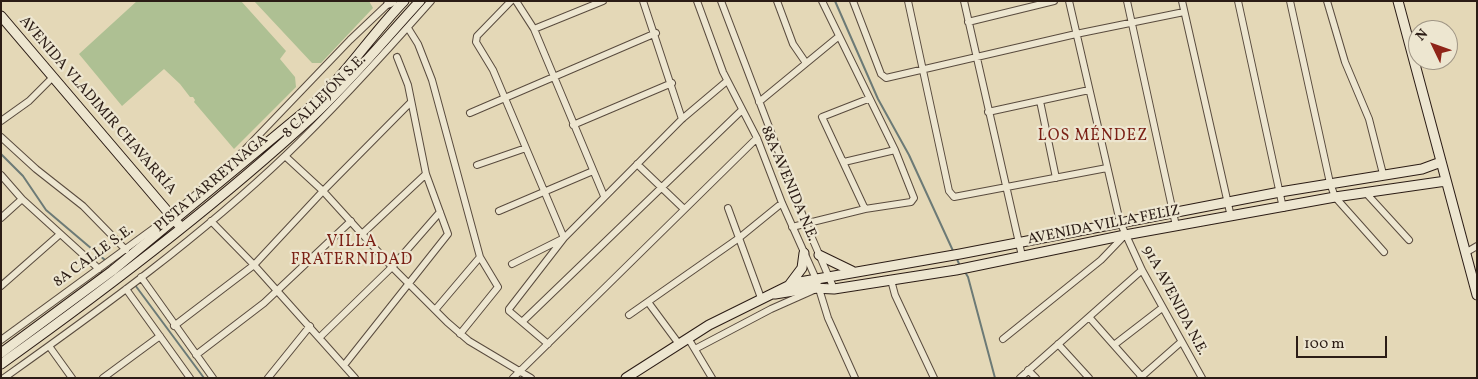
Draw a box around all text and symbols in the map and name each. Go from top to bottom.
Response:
street label: AVENIDA VLADIMIR CHAVARRÍA [14,13,180,199]
north arrow [1408,20,1458,70]
text: N [1412,25,1433,45]
street label: 8 CALLEJÓN S.E. [279,51,371,143]
street label: 88A AVENIDA N.E. [756,124,820,244]
district label: LOS MÉNDEZ [1037,127,1149,147]
street label: PISTA LARREYNAGA [152,131,272,237]
street label: AVENIDA VILLA FELIZ [1026,202,1182,250]
street label: 8A CALLE S.E. [51,222,137,292]
district label: VILLA FRATERNIDAD [289,233,415,271]
street label: 91A AVENIDA N.E. [1138,243,1210,359]
scale bar [1298,326,1389,358]
text: 100 m [1304,334,1344,355]

